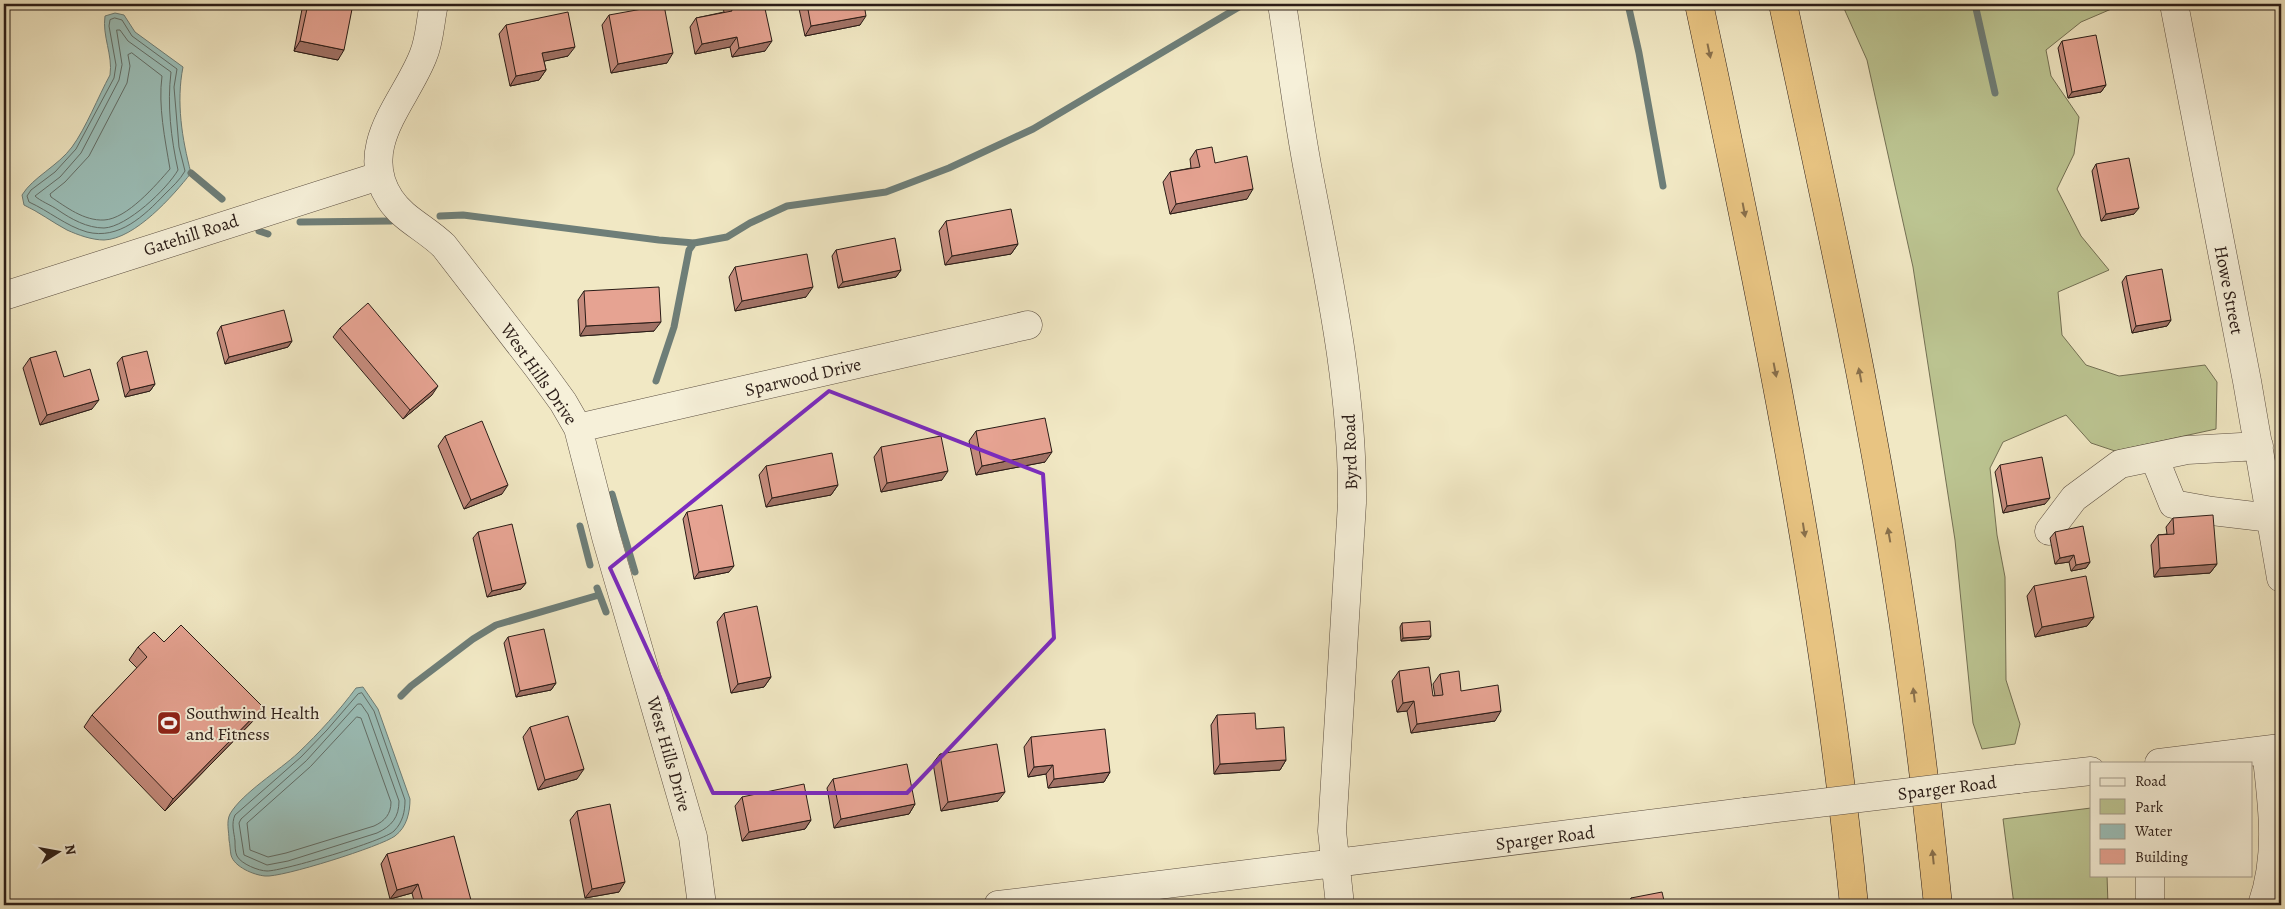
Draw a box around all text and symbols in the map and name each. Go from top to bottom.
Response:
one-way arrow [1706,44,1714,60]
one-way arrow [1740,203,1748,219]
street label: Gatehill Road [140,208,242,262]
street label: Howe Street [2209,243,2249,337]
street label: West Hills Drive [495,318,583,430]
street label: Sparwood Drive [743,352,863,402]
one-way arrow [1771,362,1779,378]
one-way arrow [1856,367,1864,383]
street label: Byrd Road [1337,413,1363,490]
one-way arrow [1800,522,1808,538]
one-way arrow [1885,526,1893,542]
one-way arrow [1910,687,1918,703]
street label: West Hills Drive [641,693,697,814]
place label: Southwind Health and Fitness [186,701,320,746]
sports icon: Southwind Health and Fitness [156,710,182,736]
legend [2090,762,2252,876]
street label: Sparger Road [1896,770,1998,806]
text: Road [2135,771,2167,791]
text: Park [2135,797,2164,817]
street label: Sparger Road [1494,820,1596,856]
text: Water [2134,821,2172,841]
north arrow [32,826,82,876]
text: N [60,843,81,856]
text: Building [2135,847,2188,867]
one-way arrow [1929,848,1937,864]

